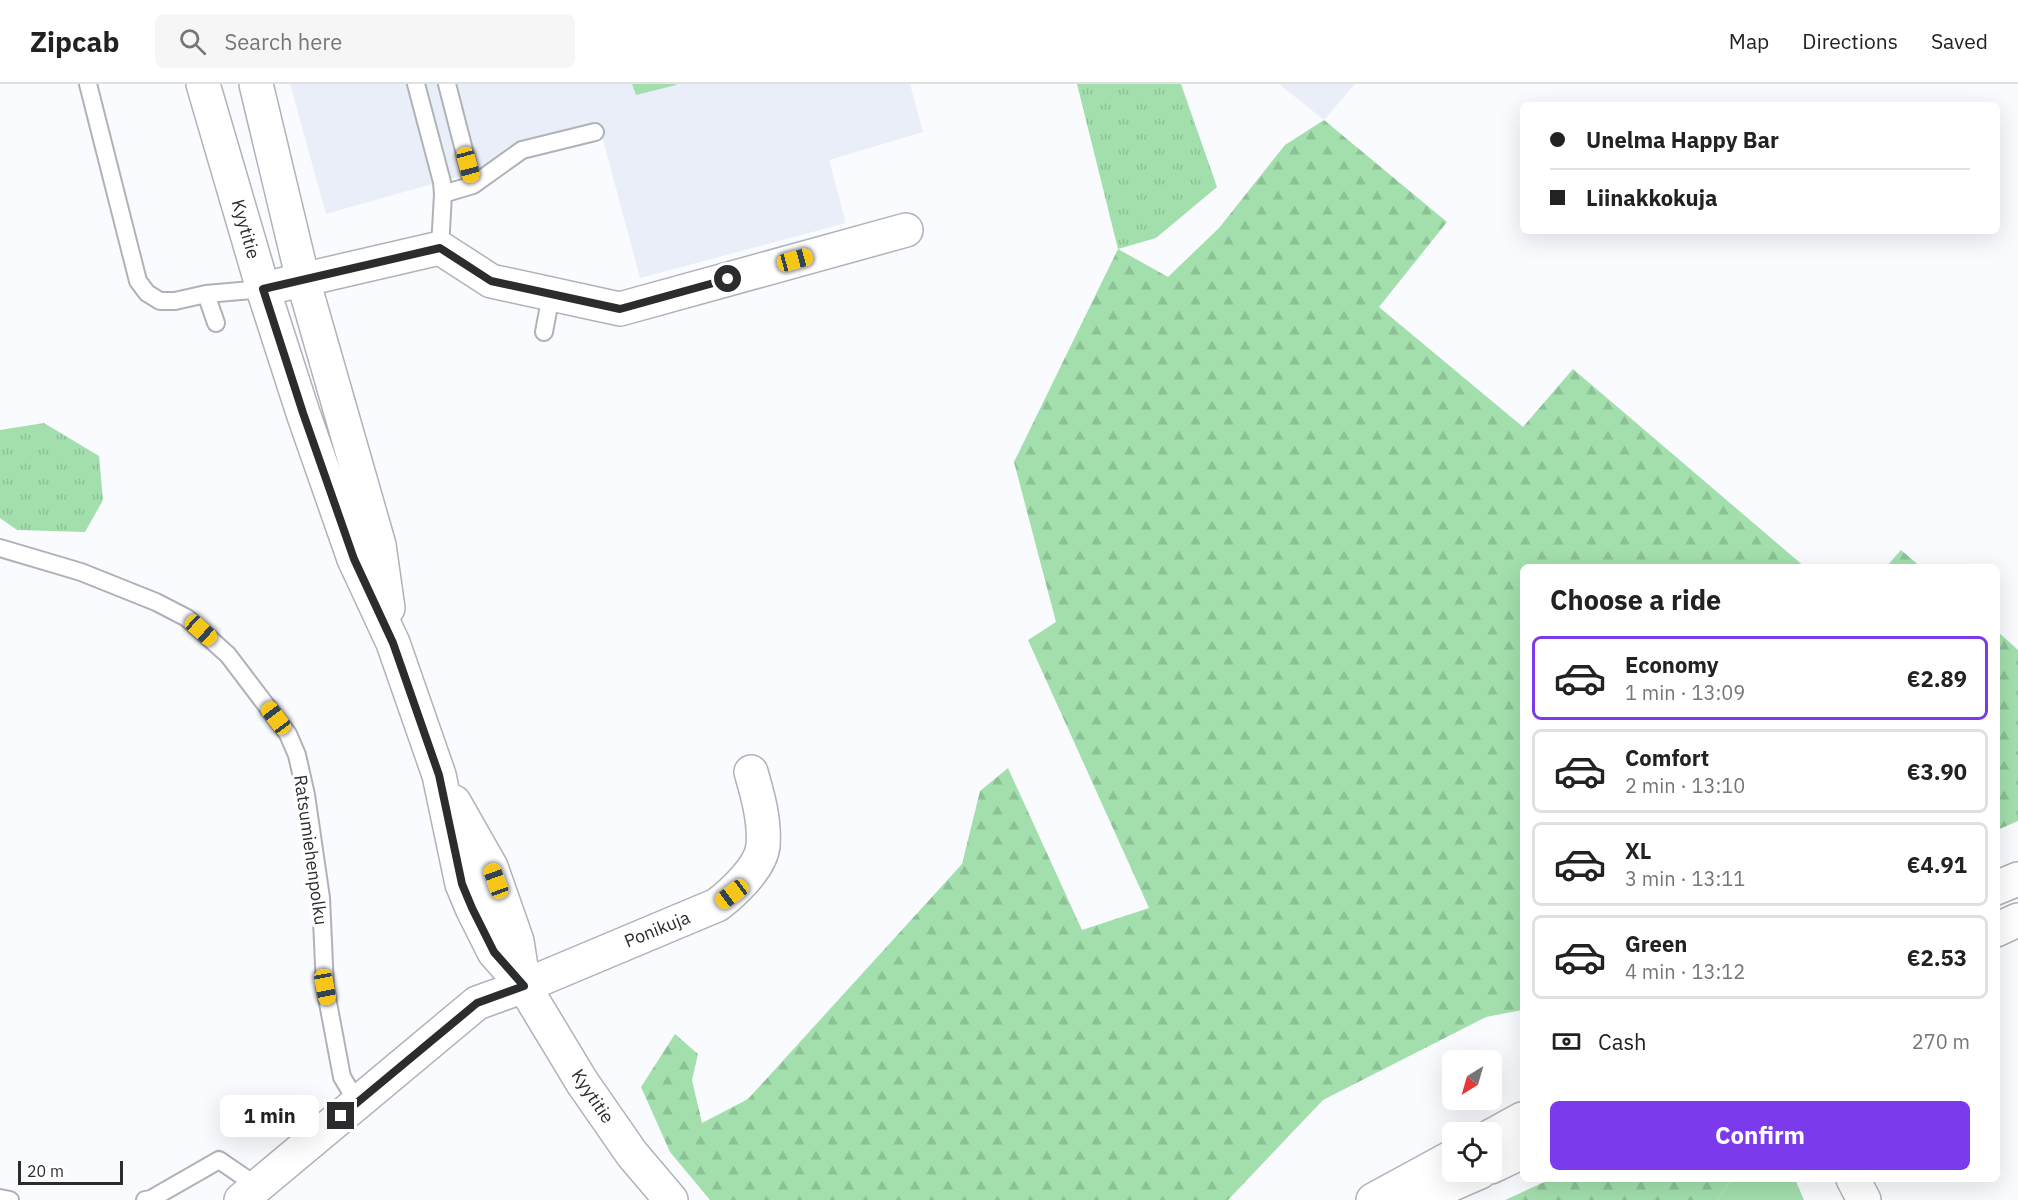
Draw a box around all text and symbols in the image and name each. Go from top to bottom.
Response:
search box [155,14,575,68]
text: Zipcab [30,23,119,60]
icon: search [176,25,209,58]
text: Search here [224,27,342,56]
text: Map [1729,27,1769,55]
text: Directions [1802,27,1898,55]
text: Saved [1931,27,1988,55]
text: Unelma Happy Bar [1586,125,1779,154]
car [455,145,481,185]
text: Liinakkokuja [1586,183,1717,212]
street label: Kyytitie [227,197,265,261]
car [775,247,815,273]
route start [714,265,741,292]
text: Choose a ride [1550,582,1721,617]
car [182,611,220,649]
text: Economy [1625,650,1719,679]
icon: car [1553,651,1607,705]
text: €2.89 [1907,664,1967,693]
text: 1 min · 13:09 [1625,679,1745,706]
car [258,698,294,738]
text: Comfort [1625,743,1709,772]
icon: car [1553,744,1607,798]
text: €3.90 [1907,757,1967,786]
text: 2 min · 13:10 [1625,772,1745,799]
street label: Ratsumiehenpolku [289,773,333,927]
text: XL [1625,836,1651,865]
icon: car [1553,837,1607,891]
text: €4.91 [1907,850,1967,879]
car [481,861,511,901]
text: 3 min · 13:11 [1625,865,1745,892]
car [712,876,752,912]
street label: Ponikuja [621,905,694,953]
text: Green [1625,929,1687,958]
icon: car [1553,930,1607,984]
text: €2.53 [1907,943,1967,972]
text: 4 min · 13:12 [1625,958,1745,985]
car [313,968,337,1006]
icon: cash [1550,1025,1583,1058]
text: Cash [1598,1027,1647,1056]
text: 270 m [1912,1028,1970,1055]
north arrow [1442,1050,1502,1110]
map controls [1442,1050,1502,1182]
street label: Kyytitie [566,1064,620,1128]
callout: 1 min [221,1095,320,1137]
button: Confirm [1550,1101,1970,1170]
text: 1 min [243,1102,296,1129]
route end [327,1102,354,1129]
button: locate [1442,1122,1502,1182]
scale bar [18,1158,123,1186]
text: 20 m [27,1161,64,1181]

